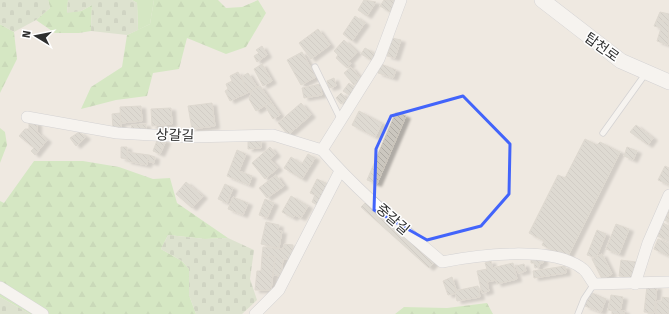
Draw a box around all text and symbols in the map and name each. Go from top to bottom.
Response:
north arrow [16,16,56,56]
street label: 탑천로 [581,29,622,66]
text: N [20,30,34,39]
street label: 상갈길 [155,126,195,145]
street label: 중갈길 [373,200,413,238]

